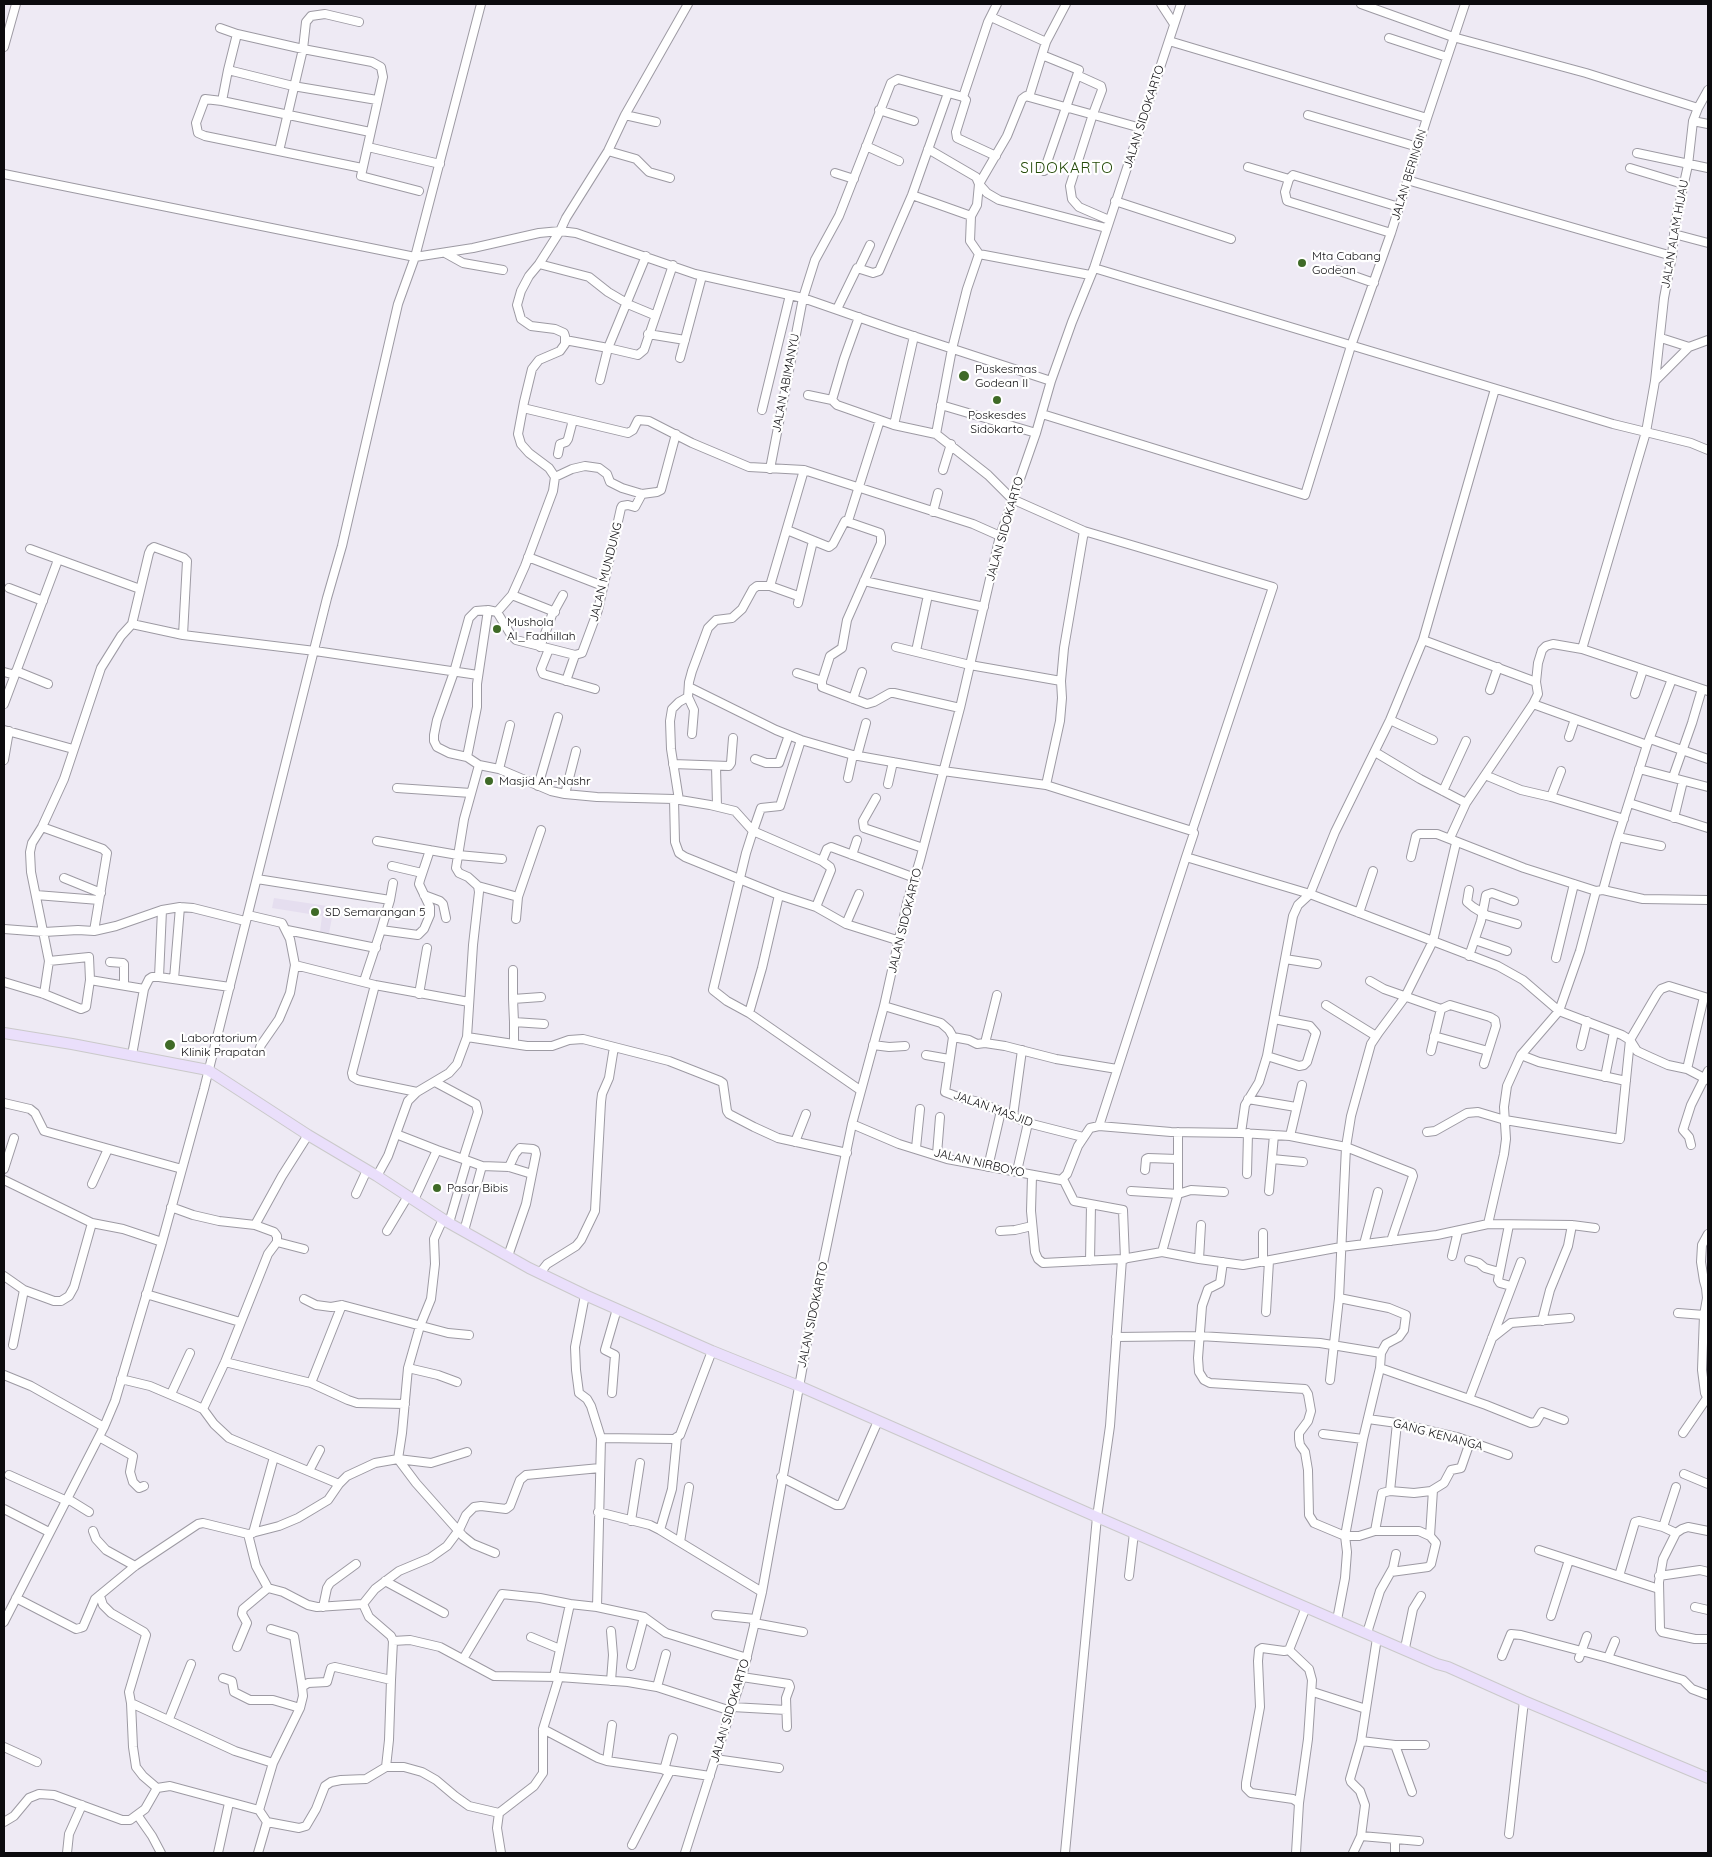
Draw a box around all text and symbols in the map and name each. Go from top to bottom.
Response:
street label: JALAN SIDOKARTO [1120,63,1168,171]
street label: JALAN BERINGIN [1388,127,1430,223]
district label: SIDOKARTO [1019,159,1115,177]
street label: JALAN ALAM HIJAU [1658,178,1692,290]
place label: Mta Cabang Godean [1312,249,1381,277]
marker: Mta Cabang Godean [1296,257,1308,269]
street label: JALAN ABIMANYU [769,332,803,434]
place label: Puskesmas Godean II [975,362,1037,390]
marker: Puskesmas Godean II [957,369,971,383]
marker: Poskesdes Sidokarto [991,394,1003,406]
place label: Poskesdes Sidokarto [968,408,1026,436]
street label: JALAN SIDOKARTO [983,475,1027,583]
street label: JALAN MUNDUNG [587,521,625,623]
place label: Mushola Al_Fadhillah [507,615,576,643]
marker: Mushola Al_Fadhillah [491,623,503,635]
place label: Masjid An-Nashr [499,774,591,788]
marker: Masjid An-Nashr [483,775,495,787]
street label: JALAN SIDOKARTO [885,867,925,975]
place label: SD Semarangan 5 [325,905,426,919]
marker: SD Semarangan 5 [309,906,321,918]
place label: Laboratorium Klinik Prapatan [181,1031,265,1059]
marker: Laboratorium Klinik Prapatan [163,1038,177,1052]
street label: JALAN MASJID [951,1088,1035,1130]
street label: JALAN NIRBOYO [932,1146,1026,1180]
place label: Pasar Bibis [447,1181,508,1195]
marker: Pasar Bibis [431,1182,443,1194]
street label: JALAN SIDOKARTO [795,1261,831,1369]
street label: GANG KENANGA [1391,1416,1485,1454]
street label: JALAN SIDOKARTO [707,1657,753,1765]

